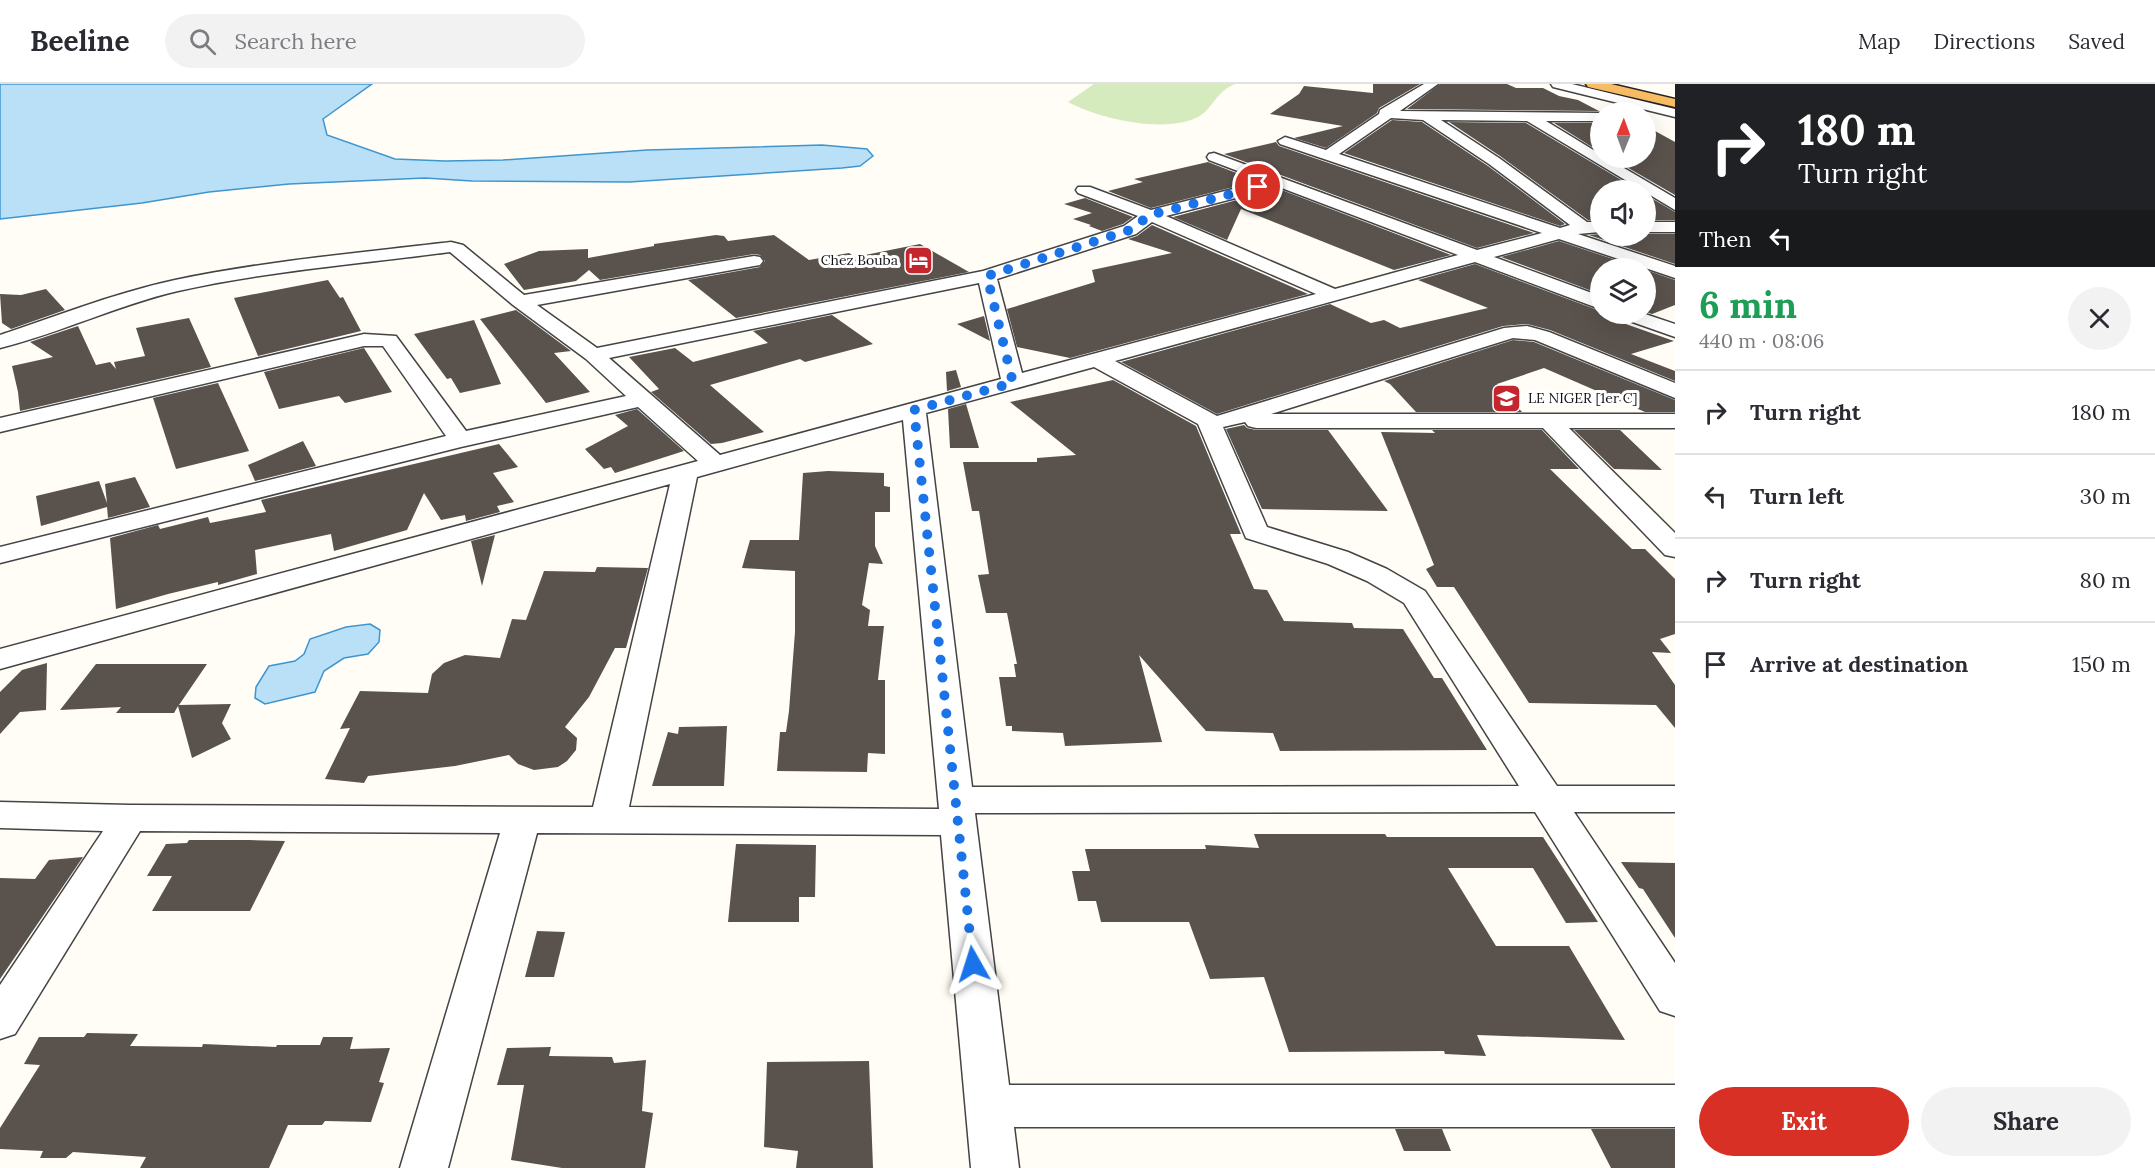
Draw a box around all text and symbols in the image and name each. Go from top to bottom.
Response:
search box [165,14,585,68]
text: Beeline [30,23,129,59]
icon: search [186,25,219,58]
text: Search here [234,27,357,55]
text: Map [1858,28,1901,55]
text: Directions [1934,28,2035,55]
text: Saved [2068,28,2125,55]
north arrow [1590,102,1656,168]
map controls [1590,102,1656,324]
text: 180 m [1798,103,1915,157]
icon: right [1699,108,1777,186]
text: Turn right [1798,156,1927,190]
pin [1232,161,1283,212]
icon: arrive [1241,170,1274,203]
button: sound [1590,180,1656,246]
icon: left [1764,222,1797,255]
text: Then [1699,225,1752,253]
hotel icon: Chez Bouba [903,244,935,276]
place label: Chez Bouba [821,251,898,269]
button: layers [1590,258,1656,324]
text: 6 min [1699,282,1797,328]
button: close [2068,287,2131,350]
text: 440 m · 08:06 [1699,328,1824,353]
school or university icon: LE NIGER [1er C] [1491,382,1523,414]
place label: LE NIGER [1er C] [1528,389,1638,407]
icon: right [1699,396,1732,429]
text: Turn right [1750,398,1861,426]
text: 180 m [2072,398,2131,426]
icon: left [1699,480,1732,513]
text: Turn left [1750,482,1844,510]
text: 30 m [2080,482,2131,510]
icon: right [1699,564,1732,597]
text: Turn right [1750,566,1861,594]
text: 80 m [2080,566,2131,594]
icon: arrive [1699,648,1732,681]
text: Arrive at destination [1750,650,1968,678]
text: 150 m [2072,650,2131,678]
position arrow [941,932,1005,996]
button: Exit [1699,1087,1909,1156]
button: Share [1921,1087,2131,1156]

